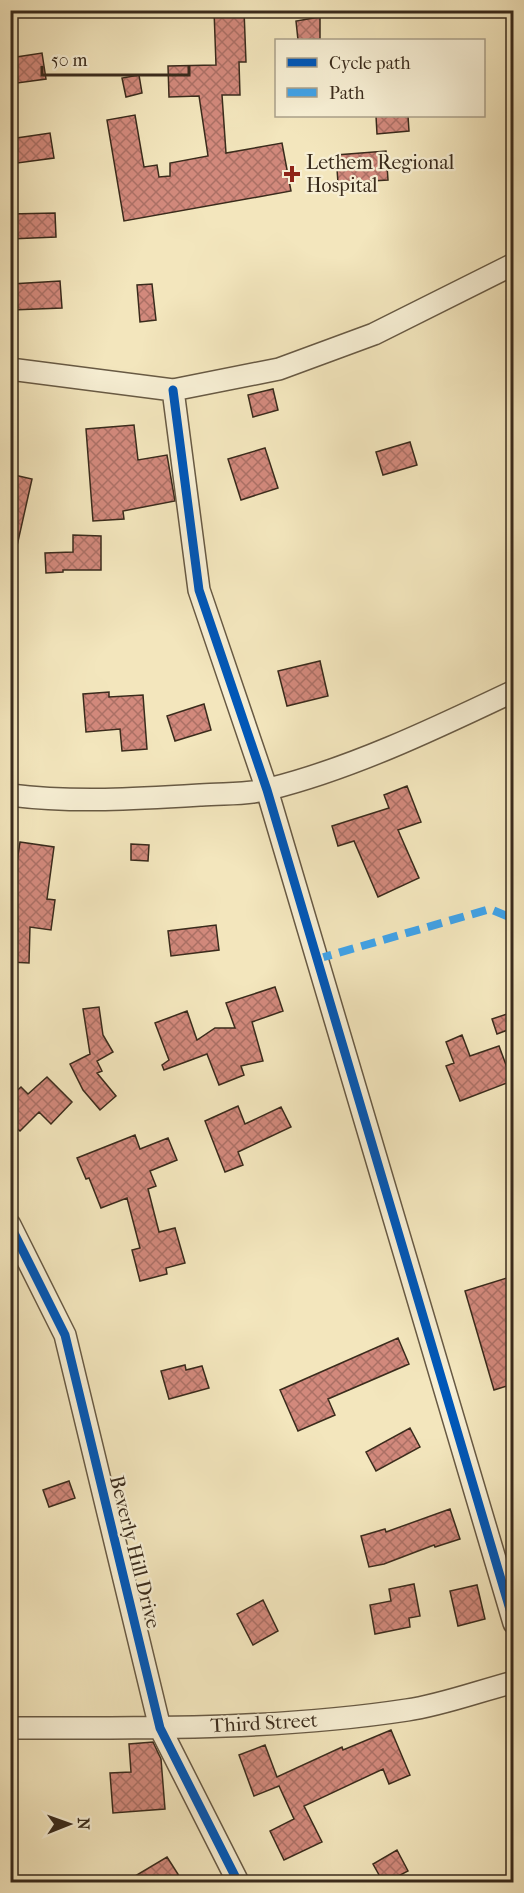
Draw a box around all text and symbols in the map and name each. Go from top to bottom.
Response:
scale bar [42,39,189,77]
legend [275,39,485,117]
text: 50 m [51,50,88,71]
text: Cycle path [329,53,410,74]
text: Path [329,83,365,104]
place label: Lethem Regional Hospital [306,151,455,197]
marker: Lethem Regional Hospital [283,165,301,183]
street label: Beverly Hill Drive [105,1473,165,1631]
street label: Third Street [210,1709,318,1737]
north arrow [39,1794,99,1854]
text: N [74,1818,93,1831]

